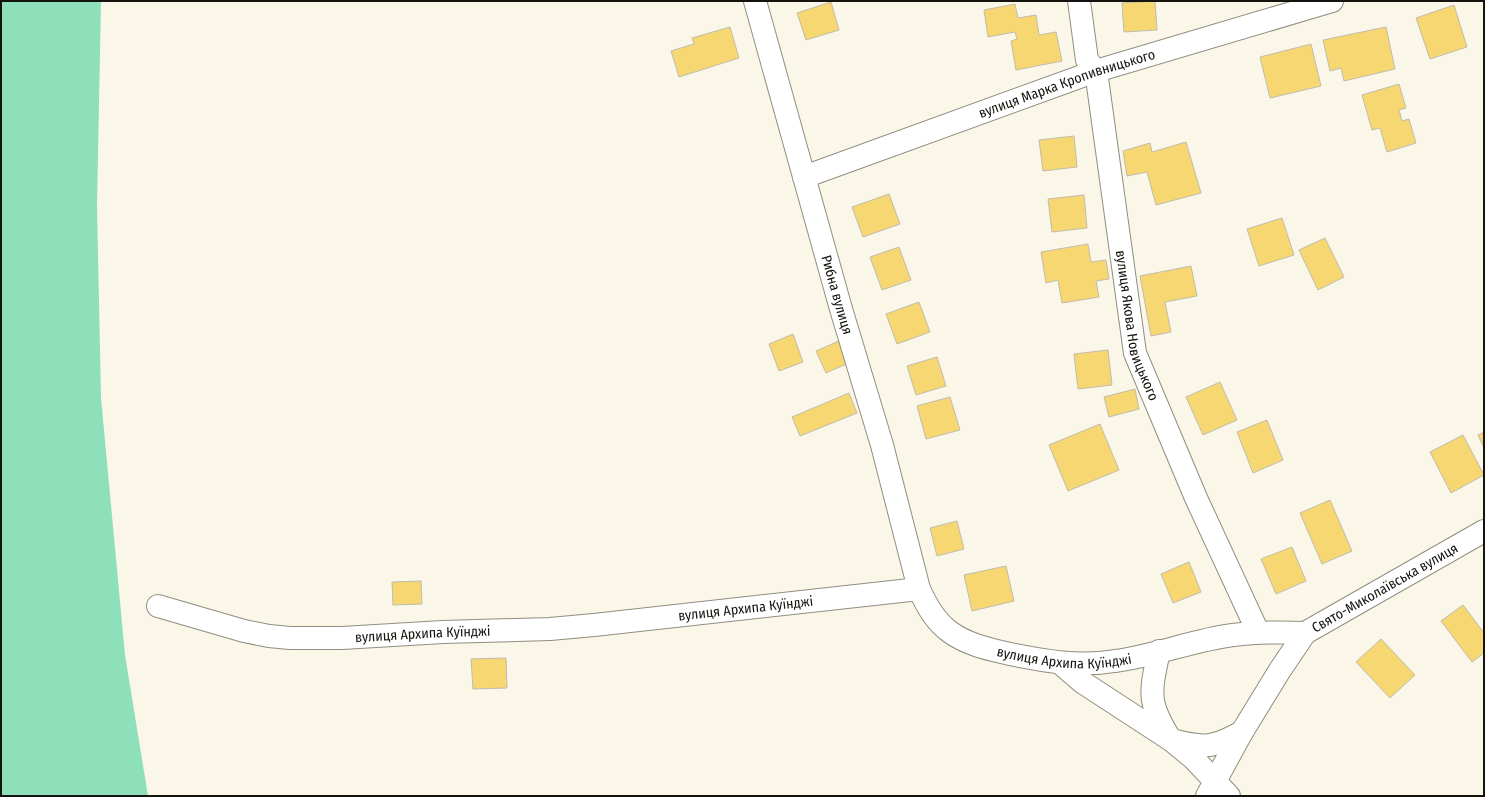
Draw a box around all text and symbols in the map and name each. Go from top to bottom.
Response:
street label: вулиця Марка Кропивницького [976,45,1157,121]
street label: вулиця Якова Новицького [1112,249,1163,403]
street label: Рибна вулиця [818,253,857,336]
street label: Свято-Миколаївська вулиця [1308,539,1461,636]
street label: вулиця Архипа Куїнджі [677,592,814,624]
street label: вулиця Архипа Куїнджі [355,622,491,646]
street label: вулиця Архипа Куїнджі [995,643,1133,672]

